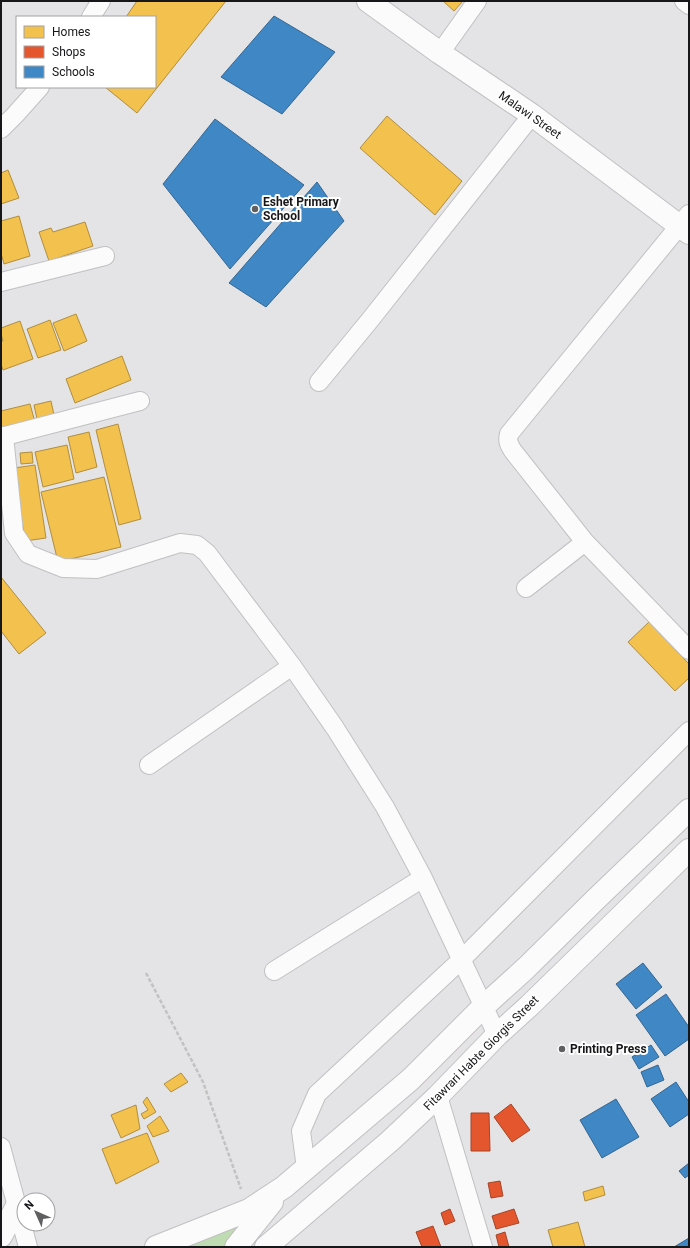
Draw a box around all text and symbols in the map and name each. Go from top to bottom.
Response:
legend [16,16,156,88]
text: Homes [52,25,90,39]
text: Shops [52,45,86,59]
text: Schools [52,65,95,79]
street label: Malawi Street [496,88,564,142]
place label: Eshet Primary School [263,195,340,223]
marker: Eshet Primary School [250,204,260,214]
street label: Fitawrari Habte Giorgis Street [421,993,541,1113]
place label: Printing Press [570,1042,647,1056]
marker: Printing Press [557,1044,567,1054]
north arrow [16,1192,56,1232]
text: N [22,1198,37,1213]

